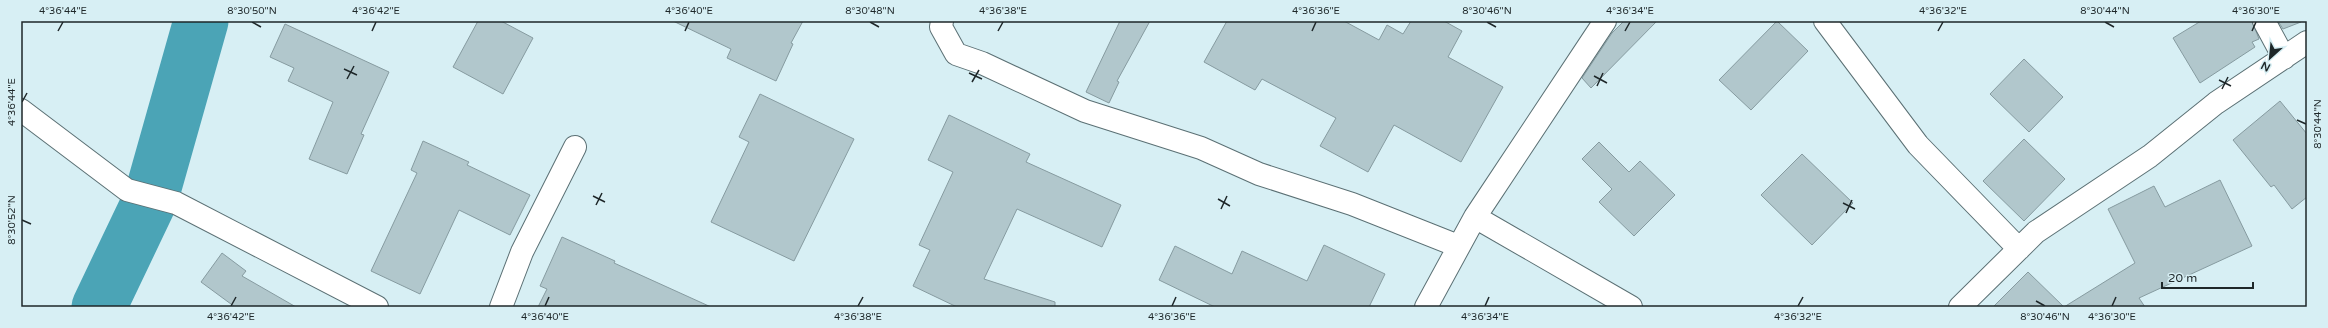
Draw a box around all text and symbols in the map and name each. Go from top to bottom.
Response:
text: 4°36'44"E [39,5,87,17]
text: 8°30'50"N [227,5,277,17]
text: 4°36'42"E [352,5,400,17]
text: 4°36'40"E [665,5,713,17]
text: 8°30'48"N [845,5,895,17]
text: 4°36'38"E [979,5,1027,17]
text: 4°36'36"E [1292,5,1340,17]
text: 8°30'46"N [1462,5,1512,17]
text: 4°36'34"E [1606,5,1654,17]
text: 4°36'32"E [1919,5,1967,17]
text: 8°30'44"N [2080,5,2130,17]
text: 4°36'30"E [2232,5,2280,17]
north arrow [2250,38,2290,78]
text: N [2259,59,2273,74]
text: 4°36'44"E [6,78,18,126]
text: 8°30'44"N [2312,99,2324,149]
text: 8°30'52"N [6,195,18,245]
scale bar [2162,264,2253,290]
text: 20 m [2168,271,2197,285]
text: 4°36'42"E [207,311,255,323]
text: 4°36'40"E [521,311,569,323]
text: 4°36'38"E [834,311,882,323]
text: 4°36'36"E [1148,311,1196,323]
text: 4°36'34"E [1461,311,1509,323]
text: 4°36'32"E [1774,311,1822,323]
text: 8°30'46"N [2020,311,2070,323]
text: 4°36'30"E [2088,311,2136,323]

